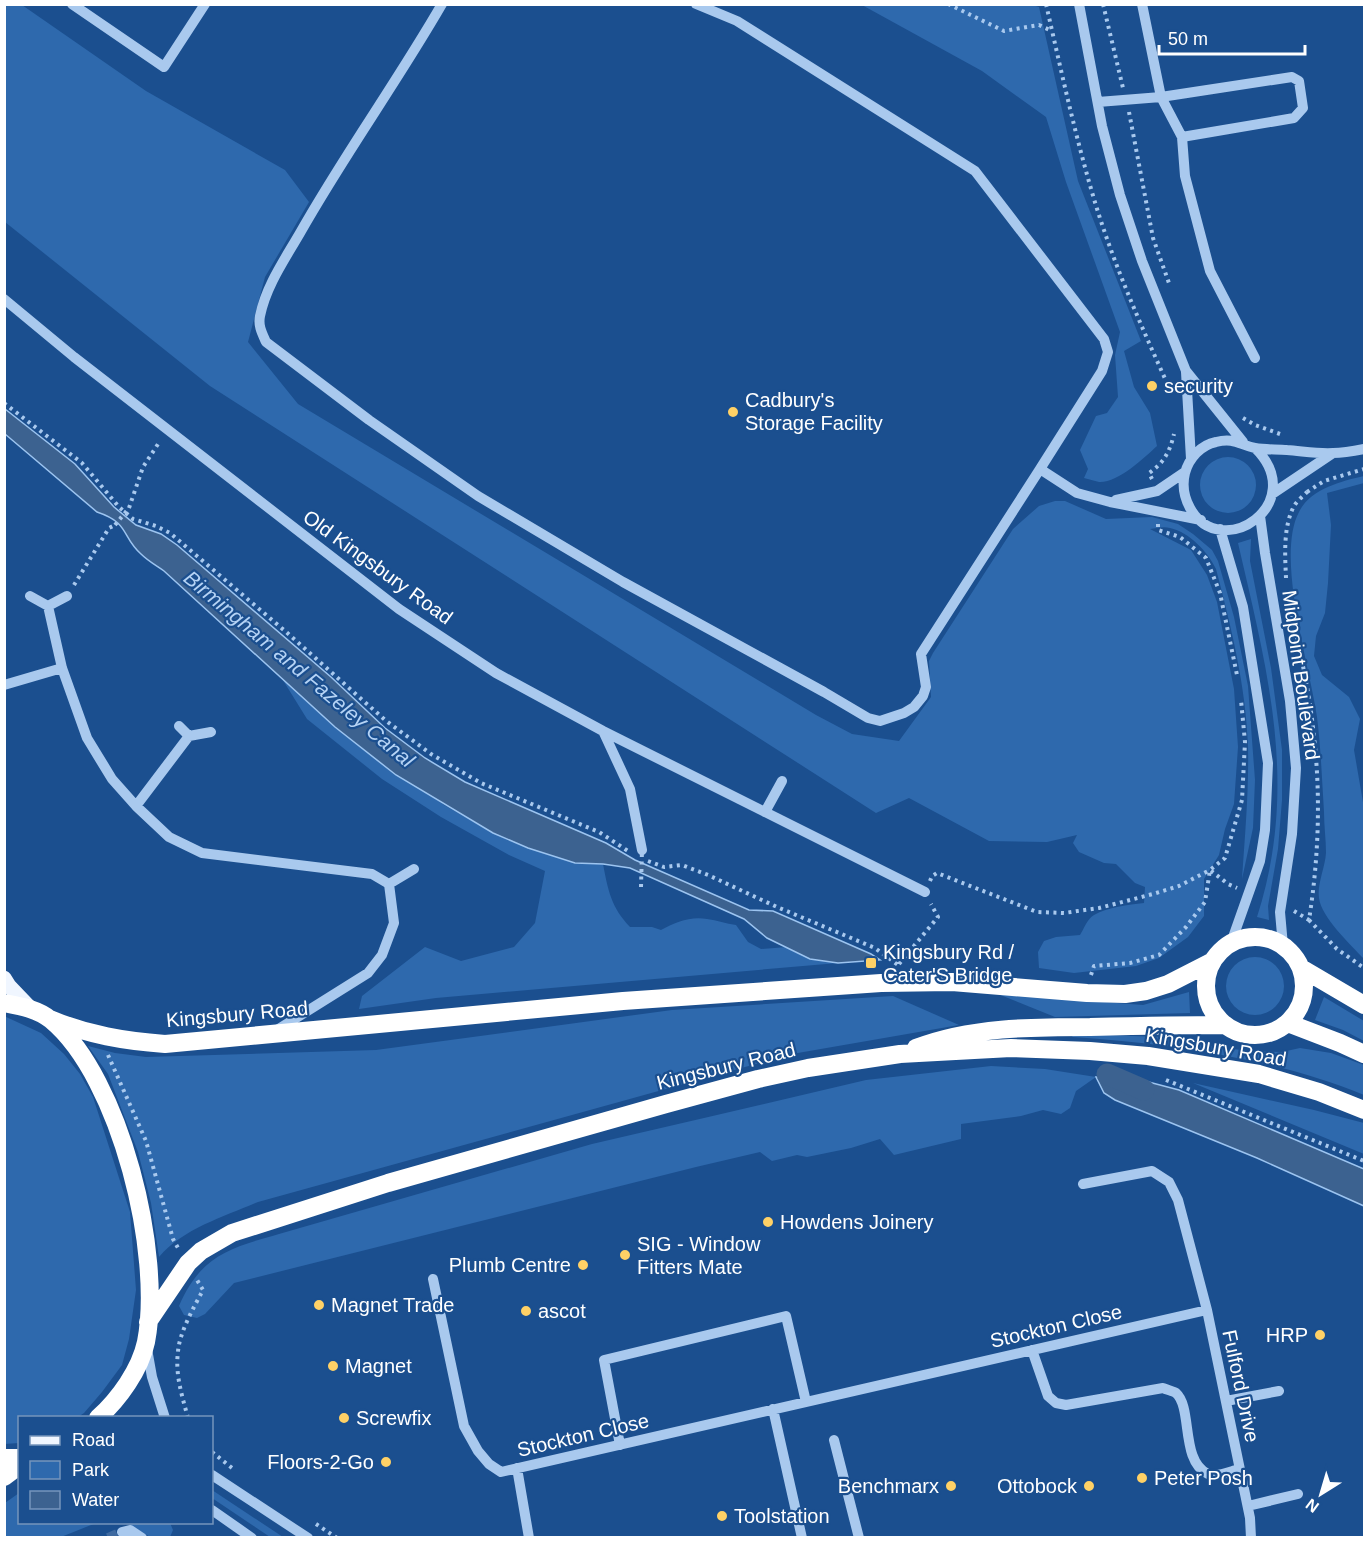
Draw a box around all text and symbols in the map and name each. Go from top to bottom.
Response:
scale bar [1159,18,1304,56]
text: 50 m [1168,29,1208,49]
place label: security [1164,375,1233,397]
marker: security [1145,379,1159,393]
place label: Cadbury's Storage Facility [745,389,883,434]
marker: Cadbury's Storage Facility [726,405,740,419]
street label: Old Kingsbury Road [299,505,457,629]
water label: Birmingham and Fazeley Canal [180,566,420,772]
street label: Midpoint Boulevard [1278,589,1324,761]
place label: Kingsbury Rd / Cater'S Bridge [883,941,1015,986]
marker: Kingsbury Rd / Cater'S Bridge [864,956,878,970]
street label: Kingsbury Road [165,997,309,1031]
street label: Kingsbury Road [1144,1024,1288,1070]
street label: Kingsbury Road [654,1038,798,1094]
place label: Howdens Joinery [780,1211,933,1233]
marker: Howdens Joinery [761,1215,775,1229]
place label: SIG - Window Fitters Mate [637,1233,761,1278]
marker: SIG - Window Fitters Mate [618,1248,632,1262]
place label: Plumb Centre [449,1254,571,1276]
marker: Plumb Centre [576,1258,590,1272]
place label: Magnet Trade [331,1294,454,1316]
marker: Magnet Trade [312,1298,326,1312]
place label: ascot [538,1300,586,1322]
street label: Stockton Close [988,1300,1124,1352]
marker: ascot [519,1304,533,1318]
place label: HRP [1266,1324,1308,1346]
street label: Fulford Drive [1218,1328,1264,1444]
marker: HRP [1313,1328,1327,1342]
place label: Magnet [345,1355,412,1377]
marker: Magnet [326,1359,340,1373]
place label: Screwfix [356,1407,432,1429]
street label: Stockton Close [515,1409,651,1461]
marker: Screwfix [337,1411,351,1425]
legend [18,1416,213,1524]
text: Road [72,1430,115,1450]
place label: Floors-2-Go [267,1451,374,1473]
marker: Floors-2-Go [379,1455,393,1469]
text: Park [72,1460,110,1480]
north arrow [1291,1464,1351,1524]
place label: Peter Posh [1154,1467,1253,1489]
marker: Peter Posh [1135,1471,1149,1485]
place label: Benchmarx [838,1475,939,1497]
place label: Ottobock [997,1475,1078,1497]
marker: Benchmarx [944,1479,958,1493]
marker: Ottobock [1082,1479,1096,1493]
text: Water [72,1490,119,1510]
text: N [1303,1495,1322,1516]
place label: Toolstation [734,1505,830,1527]
marker: Toolstation [715,1509,729,1523]

